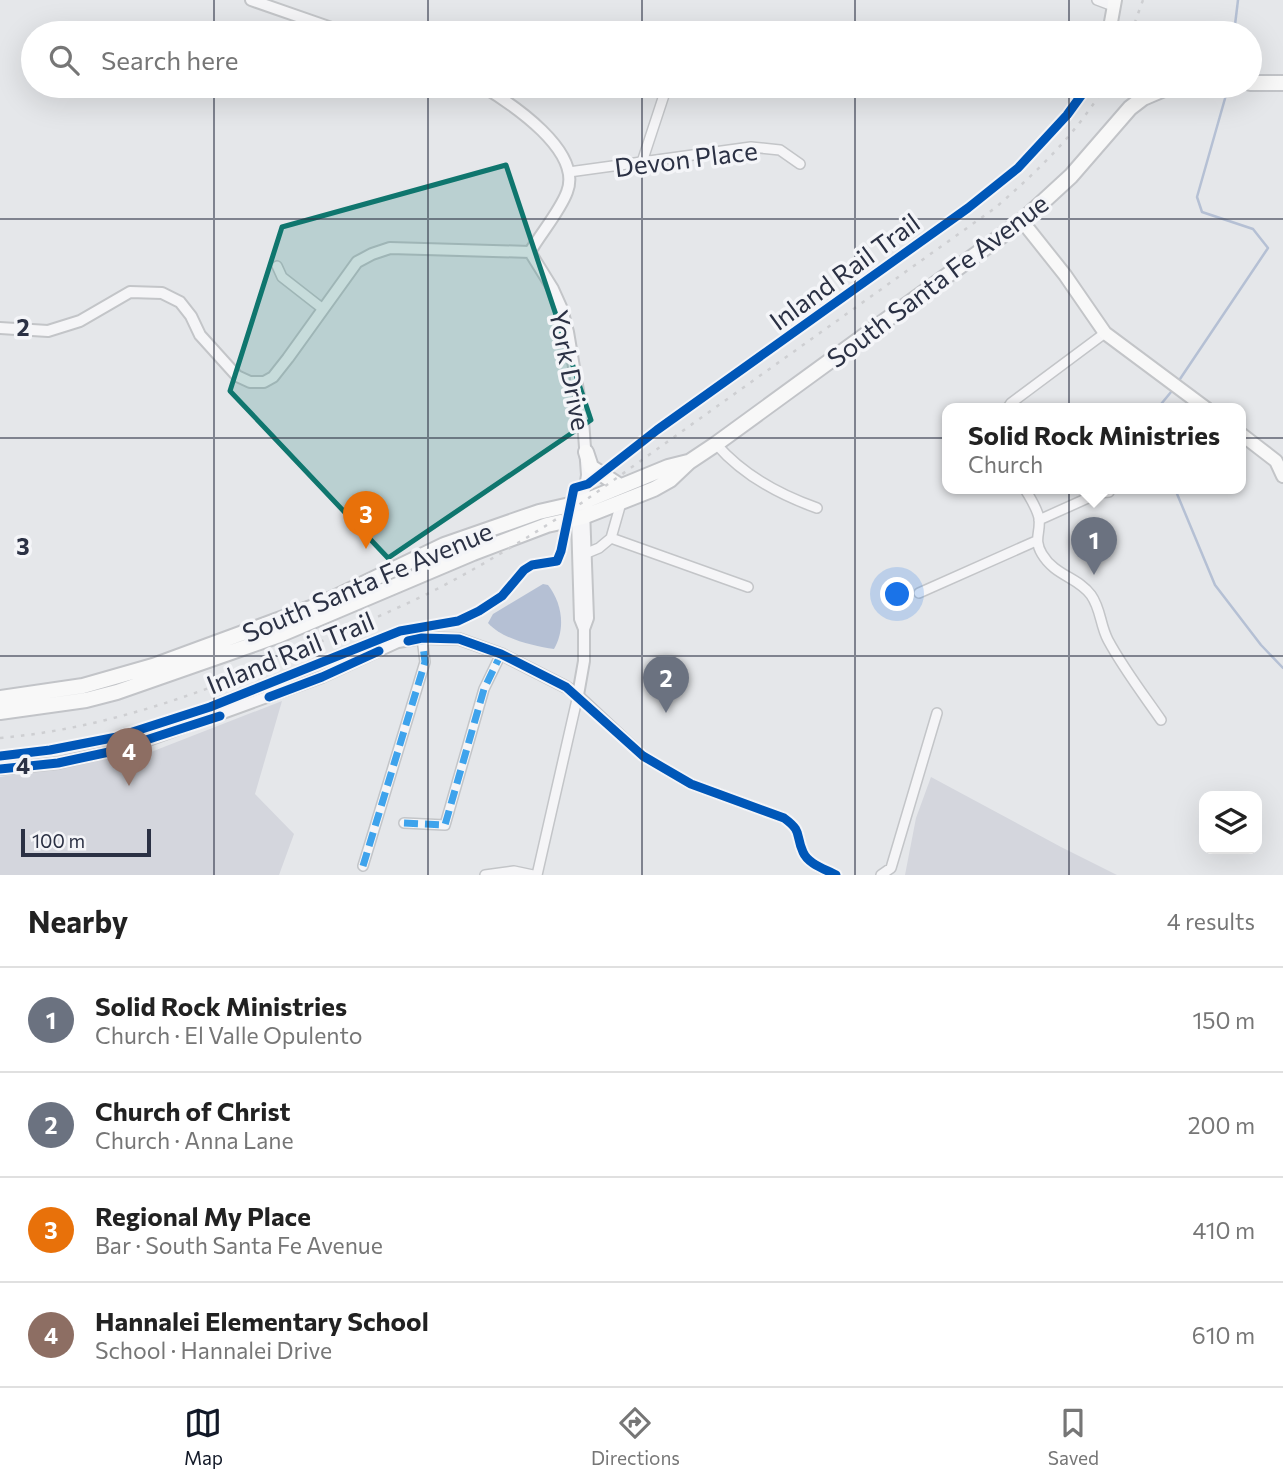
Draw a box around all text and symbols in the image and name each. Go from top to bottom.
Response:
search box [21,21,1262,98]
icon: search [45,41,83,79]
text: Search here [101,44,239,75]
street label: Devon Place [613,134,759,182]
street label: South Santa Fe Avenue [820,187,1054,373]
street label: Inland Rail Trail [763,206,925,336]
street label: York Drive [544,307,598,433]
text: 2 [16,313,30,341]
popup [942,403,1246,494]
text: Solid Rock Ministries [968,419,1220,450]
text: Church [968,450,1043,478]
pin: 3 [343,491,389,549]
street label: South Santa Fe Avenue [237,514,497,648]
pin: 1 [1071,517,1117,575]
text: 3 [16,532,30,560]
your location [880,577,914,611]
street label: Inland Rail Trail [202,604,378,700]
pin: 2 [643,655,689,713]
pin: 4 [106,728,152,786]
text: 4 [16,751,30,779]
map controls [1199,791,1262,854]
button: layers [1199,791,1262,854]
scale bar [21,826,150,858]
text: 100 m [32,829,85,852]
text: Nearby [28,902,128,939]
text: 4 results [1167,907,1255,935]
text: Solid Rock Ministries [95,990,347,1021]
text: 1 [46,1006,56,1034]
text: 150 m [1192,1006,1255,1034]
text: Church · El Valle Opulento [95,1021,362,1049]
text: Church of Christ [95,1095,290,1126]
text: 2 [44,1111,58,1139]
text: 200 m [1188,1111,1255,1139]
text: Church · Anna Lane [95,1126,294,1154]
text: Regional My Place [95,1200,311,1231]
text: 3 [44,1216,58,1244]
text: 410 m [1193,1216,1255,1244]
text: Bar · South Santa Fe Avenue [95,1231,383,1259]
text: Hannalei Elementary School [95,1305,429,1336]
text: 4 [44,1321,58,1349]
text: 610 m [1192,1321,1255,1349]
text: School · Hannalei Drive [95,1336,332,1364]
tab: Map [184,1404,223,1469]
tab: Directions [591,1404,680,1469]
tab: Saved [1048,1404,1099,1469]

